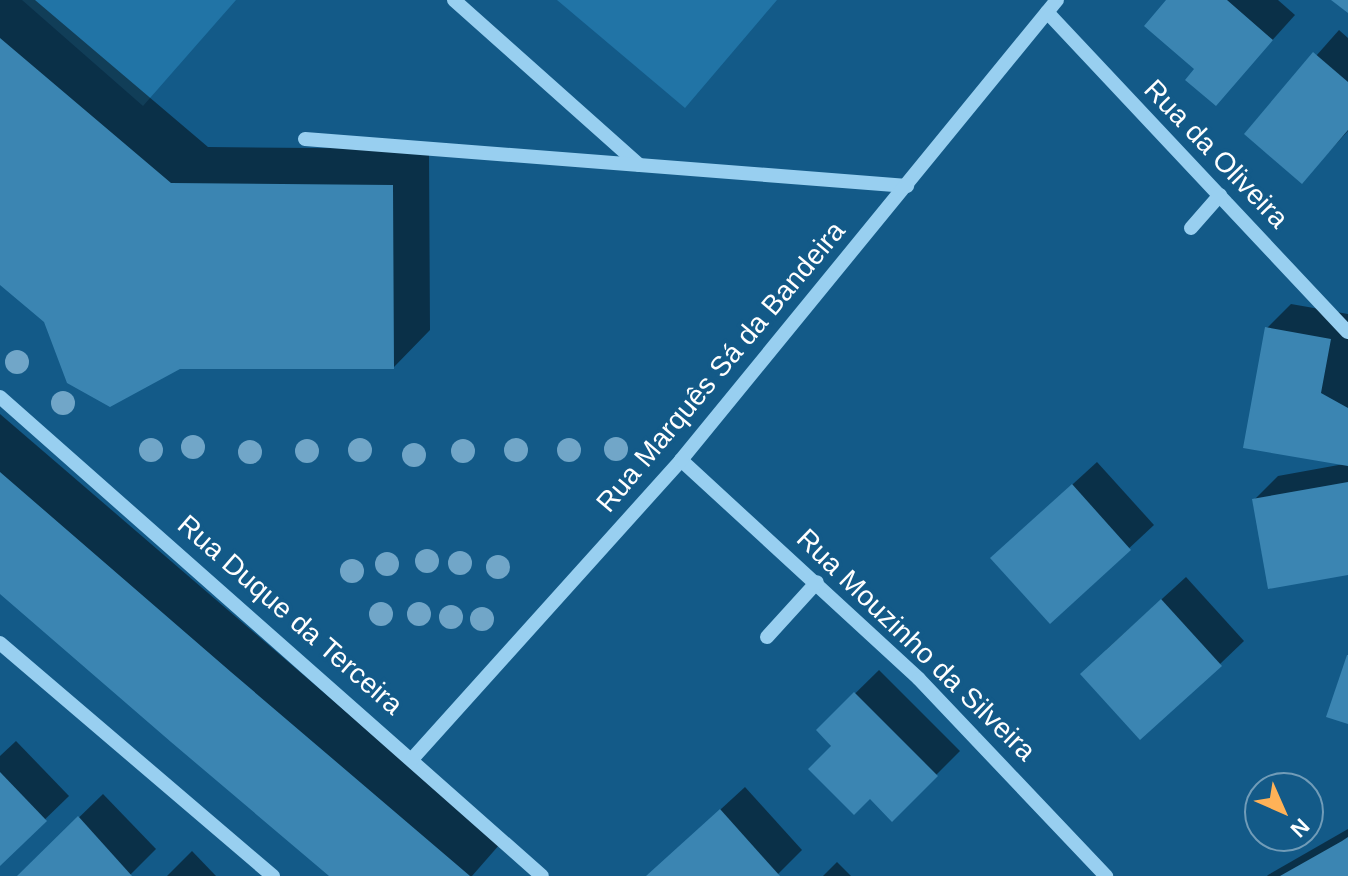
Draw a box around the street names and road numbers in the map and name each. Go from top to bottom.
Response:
street label: Rua da Oliveira [1137,73,1295,235]
street label: Rua Marquês Sá da Bandeira [590,215,852,519]
street label: Rua Duque da Terceira [170,508,410,722]
street label: Rua Mouzinho da Silveira [790,522,1042,768]

